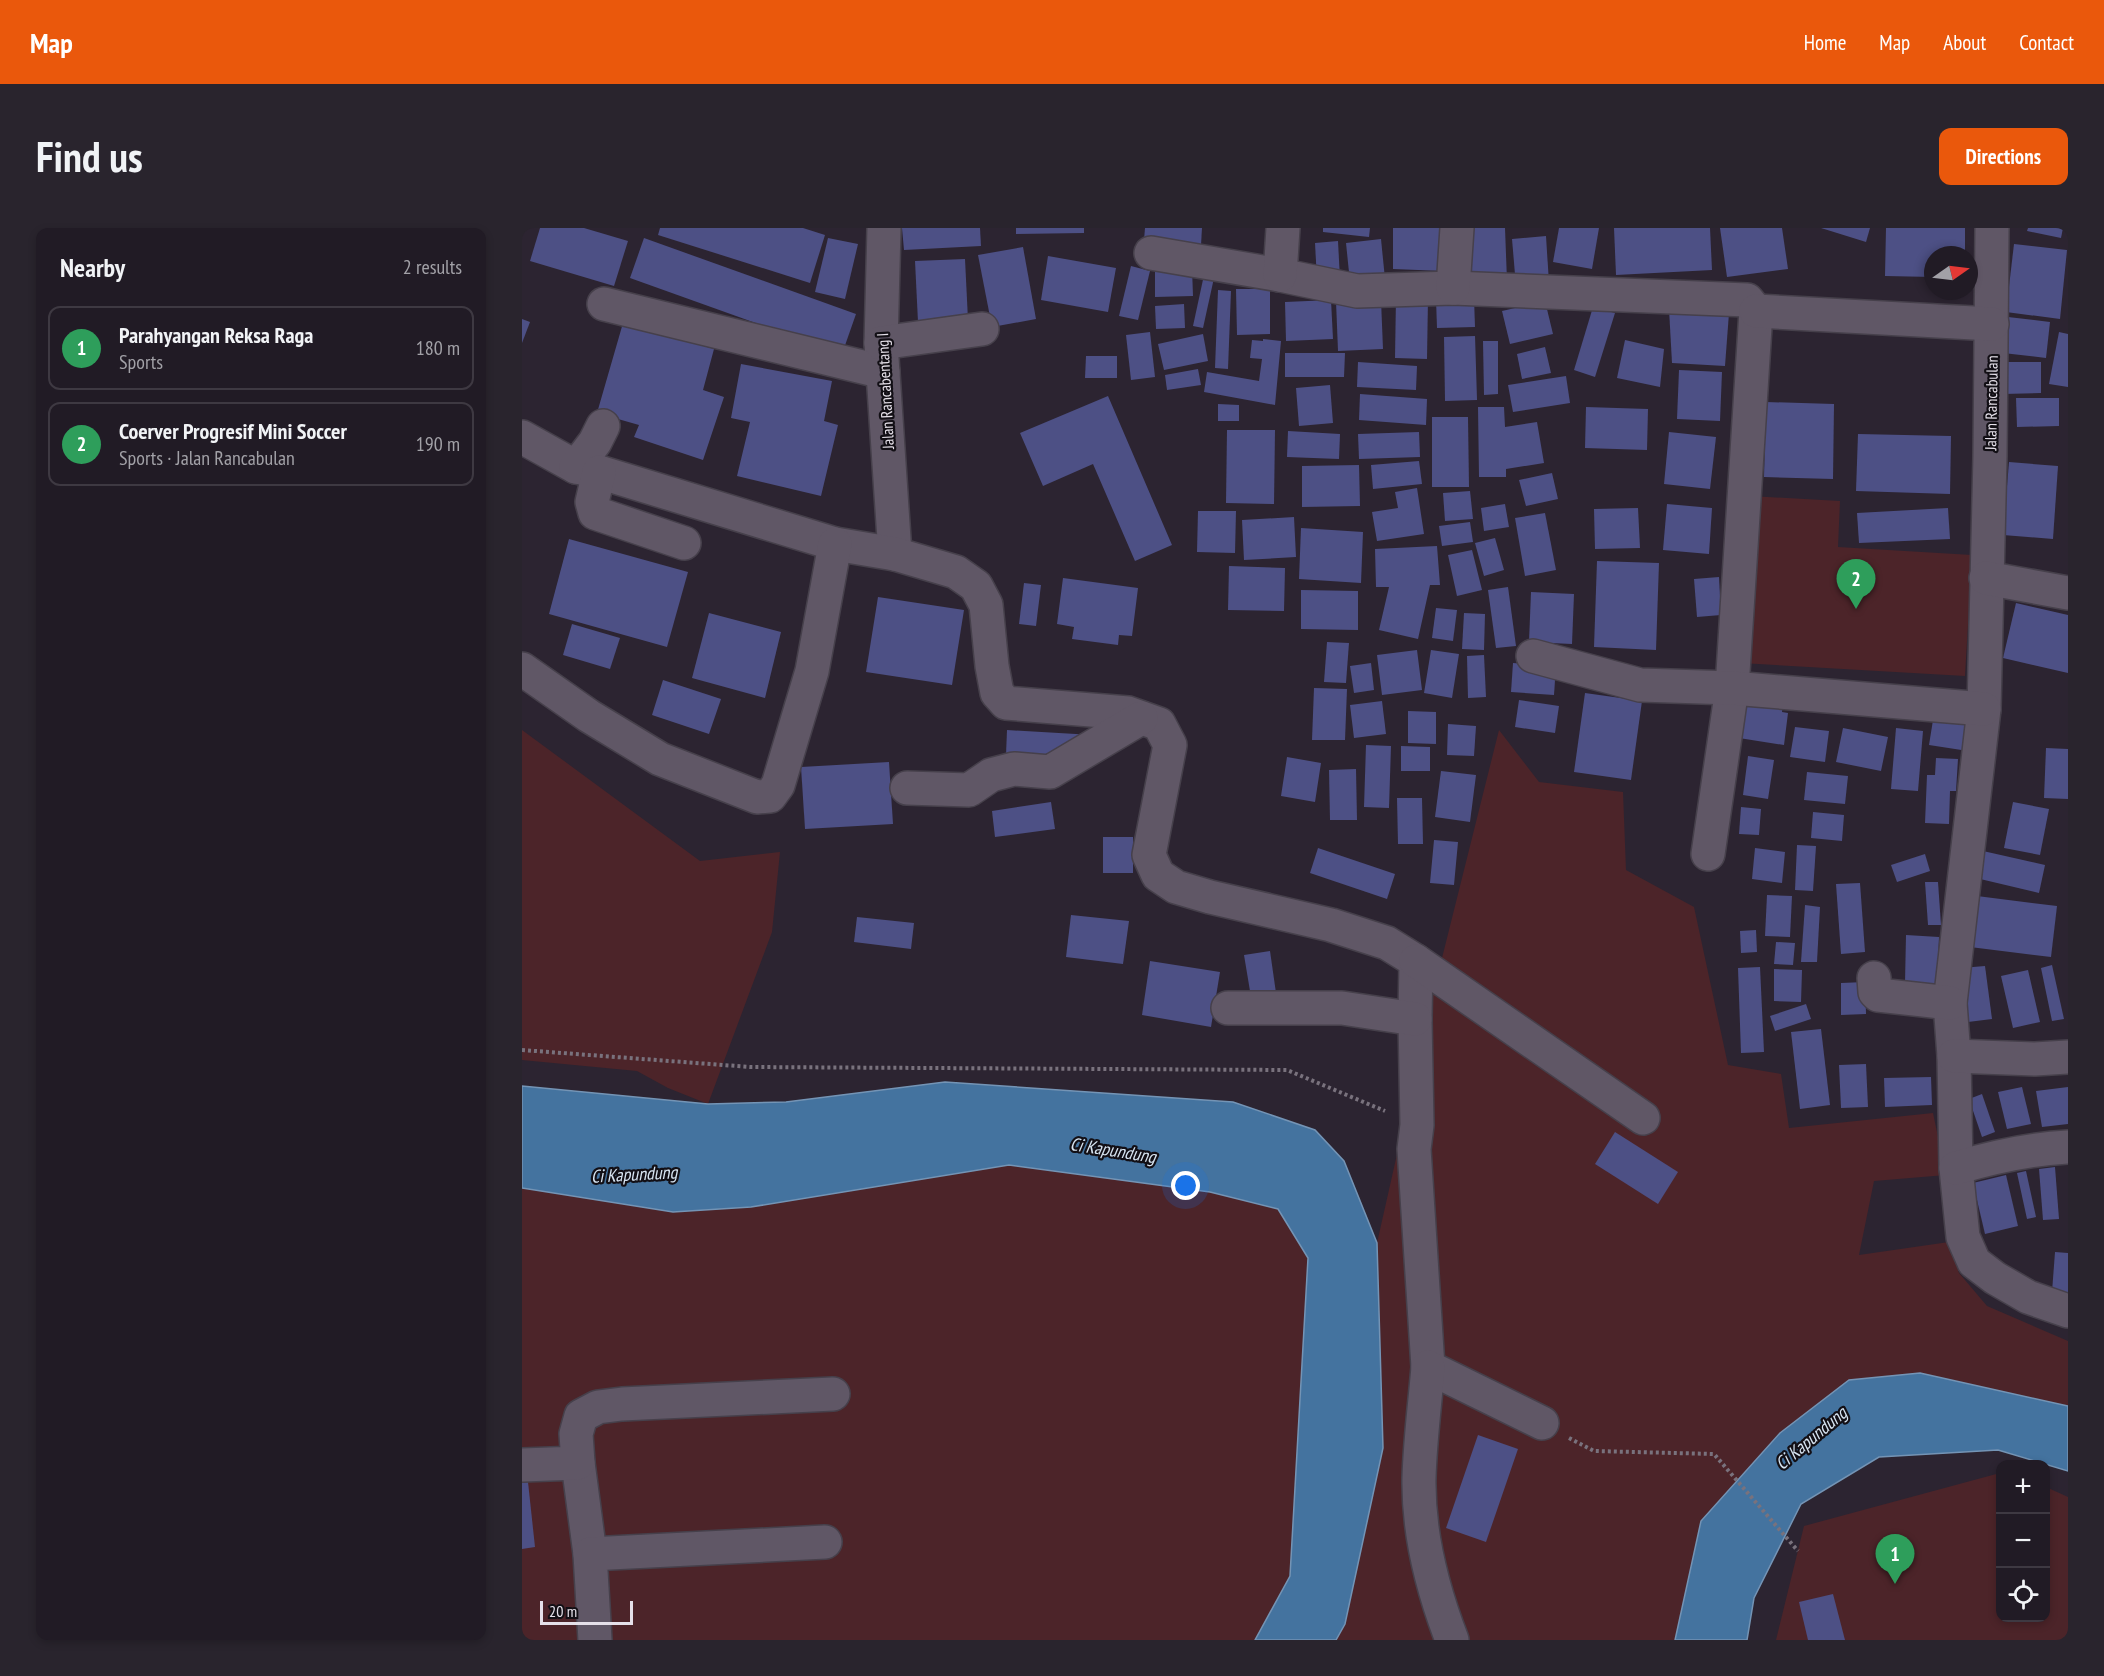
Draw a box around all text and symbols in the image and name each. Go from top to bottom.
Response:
text: Map [30,24,73,61]
text: Home [1804,29,1846,56]
text: Map [1879,29,1910,56]
text: About [1943,29,1986,56]
text: Contact [2019,29,2074,56]
button: Directions [1939,128,2068,185]
text: Find us [36,129,143,184]
north arrow [1924,246,1978,300]
text: Nearby [60,251,125,284]
text: 2 results [403,254,462,280]
text: Parahyangan Reksa Raga [119,321,313,349]
street label: Jalan Rancabentang I [872,332,898,451]
text: 1 [77,335,86,361]
text: 180 m [416,335,460,361]
text: Sports [119,349,163,375]
street label: Jalan Rancabulan [1980,355,2002,452]
text: Coerver Progresif Mini Soccer [119,417,347,445]
text: 2 [77,431,86,457]
text: 190 m [416,431,460,457]
text: Sports · Jalan Rancabulan [119,445,295,471]
pin: 2 [1836,560,1876,609]
water label: Ci Kapundung [1068,1132,1159,1168]
water label: Ci Kapundung [590,1160,679,1188]
your location [1171,1171,1200,1200]
water label: Ci Kapundung [1770,1401,1852,1475]
map controls [1996,1460,2050,1622]
button: + [1996,1460,2050,1514]
button: − [1996,1514,2050,1568]
pin: 1 [1876,1534,1914,1584]
button: locate [1996,1568,2050,1622]
scale bar [540,1598,633,1626]
text: 20 m [549,1601,577,1621]

